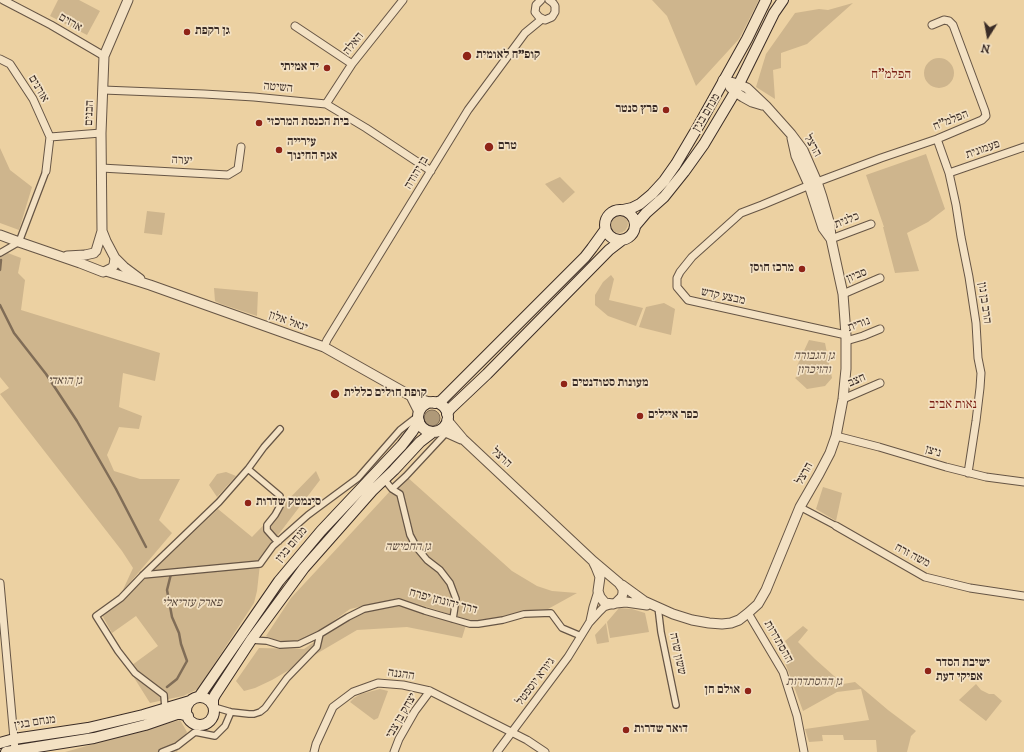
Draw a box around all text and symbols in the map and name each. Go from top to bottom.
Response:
street label: ארזים [56,11,84,35]
north arrow [968,16,1008,56]
place label: גן רקפת [195,25,230,39]
marker: גן רקפת [182,27,192,37]
street label: האלה [341,30,367,58]
text: N [980,40,991,56]
place label: קופ"ח לאומית [476,49,540,63]
marker: קופ"ח לאומית [461,50,473,62]
place label: יד אמיתי [280,61,319,75]
marker: יד אמיתי [322,63,332,73]
district label: הפלמ"ח [871,67,911,83]
street label: אורנים [24,73,52,105]
street label: השיטה [263,80,293,96]
street label: מנחם בגין [690,91,724,135]
street label: הבנים [82,100,98,126]
place label: פרץ סנטר [615,103,658,117]
marker: פרץ סנטר [661,105,671,115]
street label: הפלמ"ח [931,107,971,135]
place label: בית הכנסת המרכזי [267,116,349,130]
marker: בית הכנסת המרכזי [254,118,264,128]
street label: הרצל [800,132,824,160]
place label: עירייה אגף החינוך [287,136,337,164]
street label: פעמונית [964,137,1002,163]
place label: טרם [498,140,517,154]
marker: טרם [483,141,495,153]
marker: עירייה אגף החינוך [274,145,284,155]
street label: יערה [171,153,193,169]
street label: בן יהודה [402,154,432,192]
street label: כלנית [833,210,861,232]
place label: מרכז חוסן [750,262,794,276]
marker: מרכז חוסן [797,264,807,274]
street label: סביון [845,265,869,287]
street label: הרב בן נון [974,281,994,325]
street label: מבצע קדש [700,285,746,309]
street label: יגאל אלון [267,308,309,336]
street label: נורית [846,314,872,336]
park label: גן הגבורה והזיכרון [793,350,835,378]
street label: חצב [846,371,868,391]
park label: גן הואדי [48,375,82,389]
place label: מעונות סטודנטים [572,377,648,391]
marker: מעונות סטודנטים [559,379,569,389]
place label: קופת חולים כללית [344,387,427,401]
marker: קופת חולים כללית [329,388,341,400]
district label: נאות אביב [929,397,977,413]
place label: כפר איילים [648,409,698,423]
marker: כפר איילים [635,411,645,421]
street label: ניצן [923,443,943,461]
street label: הרצל [487,445,515,471]
street label: הרצל [793,460,817,488]
place label: סינמטק שדרות [256,496,321,510]
marker: סינמטק שדרות [243,498,253,508]
street label: מנחם בגין [273,524,311,566]
park label: גן החמישה [385,541,431,555]
street label: משה זרח [892,541,932,571]
street label: דרך יהונתן יפרח [407,586,479,618]
park label: פארק עזריאלי [162,597,222,611]
street label: ההסתדרות [760,618,796,666]
street label: ששון שרה [666,632,688,676]
street label: גיורא יוספטל [513,655,559,709]
place label: ישיבת הסדר אפיקי דעת [936,657,990,685]
street label: ההגנה [387,666,415,684]
marker: ישיבת הסדר אפיקי דעת [923,666,933,676]
park label: גן ההסתדרות [786,676,842,690]
place label: אולם חן [705,684,740,698]
marker: אולם חן [743,686,753,696]
street label: יצחק בן צבי [383,691,421,741]
street label: מנחם בגין [13,713,57,733]
place label: דואר שדרות [634,723,688,737]
marker: דואר שדרות [621,725,631,735]

